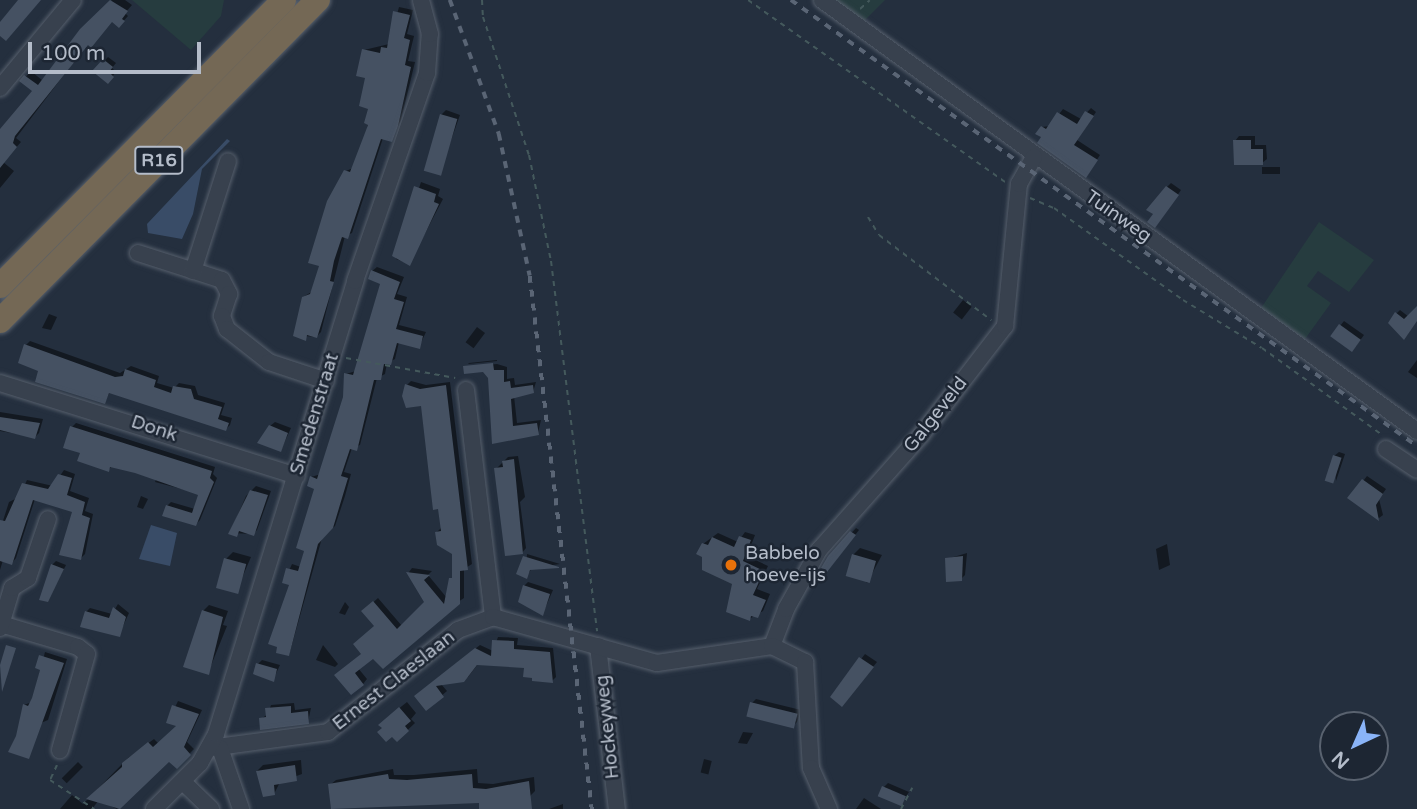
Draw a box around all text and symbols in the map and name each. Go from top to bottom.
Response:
scale bar [32,28,205,72]
text: 100 m [41,41,105,66]
road number: R16 [133,146,185,174]
street label: Tuinweg [1080,186,1156,248]
street label: Smedenstraat [286,350,344,478]
street label: Galgeveld [899,373,973,457]
street label: Donk [128,411,180,447]
place label: Babbelo hoeve-ijs [745,543,826,587]
marker: Babbelo hoeve-ijs [723,557,739,573]
street label: Ernest Claeslaan [328,626,460,736]
street label: Hockeyweg [591,674,625,780]
north arrow [1319,711,1389,781]
text: N [1328,746,1354,773]

